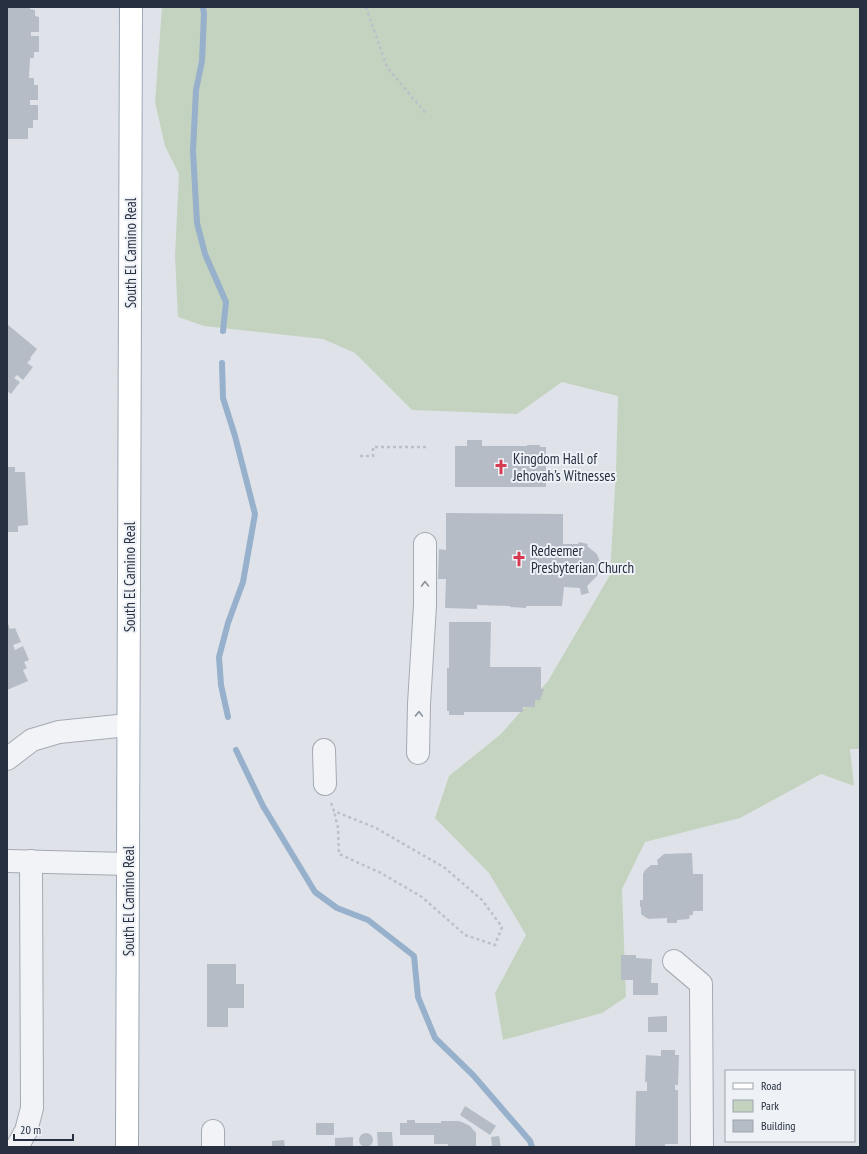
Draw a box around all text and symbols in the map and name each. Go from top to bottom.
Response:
street label: South El Camino Real [121,197,140,308]
place label: Kingdom Hall of Jehovah’s Witnesses [512,449,615,485]
church icon: Kingdom Hall of Jehovah’s Witnesses [492,458,510,476]
street label: South El Camino Real [120,521,139,632]
place label: Redeemer Presbyterian Church [531,541,634,577]
church icon: Redeemer Presbyterian Church [510,550,528,568]
one-way arrow [421,581,429,587]
one-way arrow [415,711,423,717]
street label: South El Camino Real [119,845,138,956]
legend [725,1070,855,1142]
text: Road [761,1078,781,1093]
text: Park [761,1098,779,1113]
scale bar [14,1116,73,1142]
text: Building [761,1118,796,1133]
text: 20 m [20,1122,41,1137]

